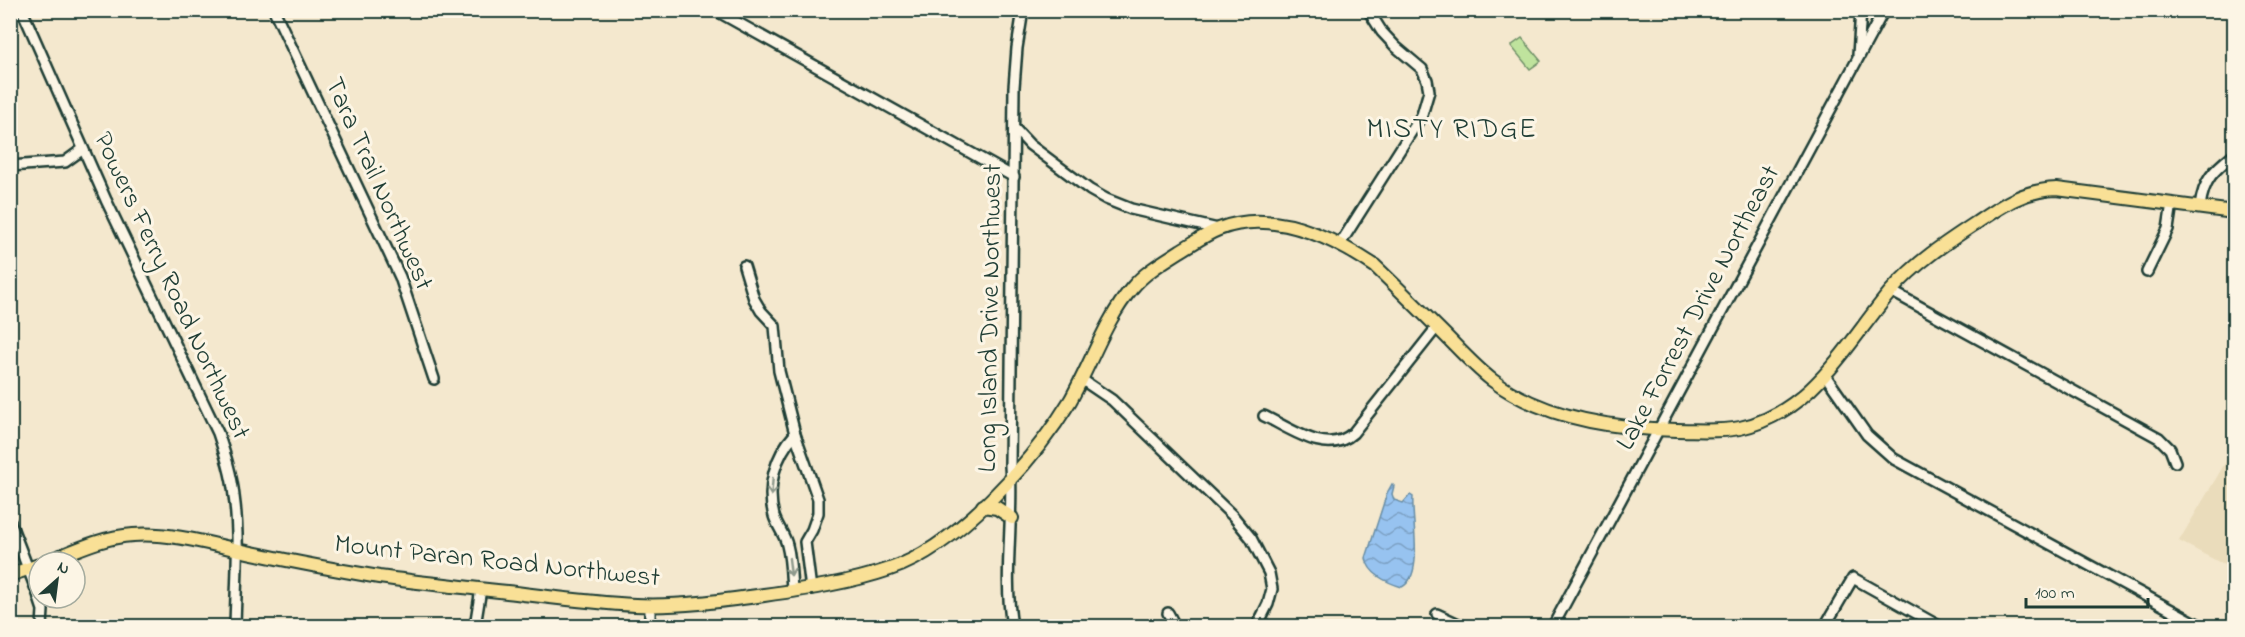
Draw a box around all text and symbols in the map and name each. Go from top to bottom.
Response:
street label: Tara Trail Northwest [314,71,442,297]
district label: MISTY RIDGE [1366,110,1538,151]
street label: Powers Ferry Road Northwest [82,126,260,446]
street label: Lake Forrest Drive Northeast [1607,158,1791,458]
street label: Long Island Drive Northwest [969,163,1013,473]
one-way arrow [766,476,777,496]
street label: Mount Paran Road Northwest [332,526,662,598]
north arrow [27,550,87,610]
text: N [53,555,74,582]
one-way arrow [784,557,795,577]
scale bar [2026,571,2148,609]
text: 100 m [2035,581,2075,607]

